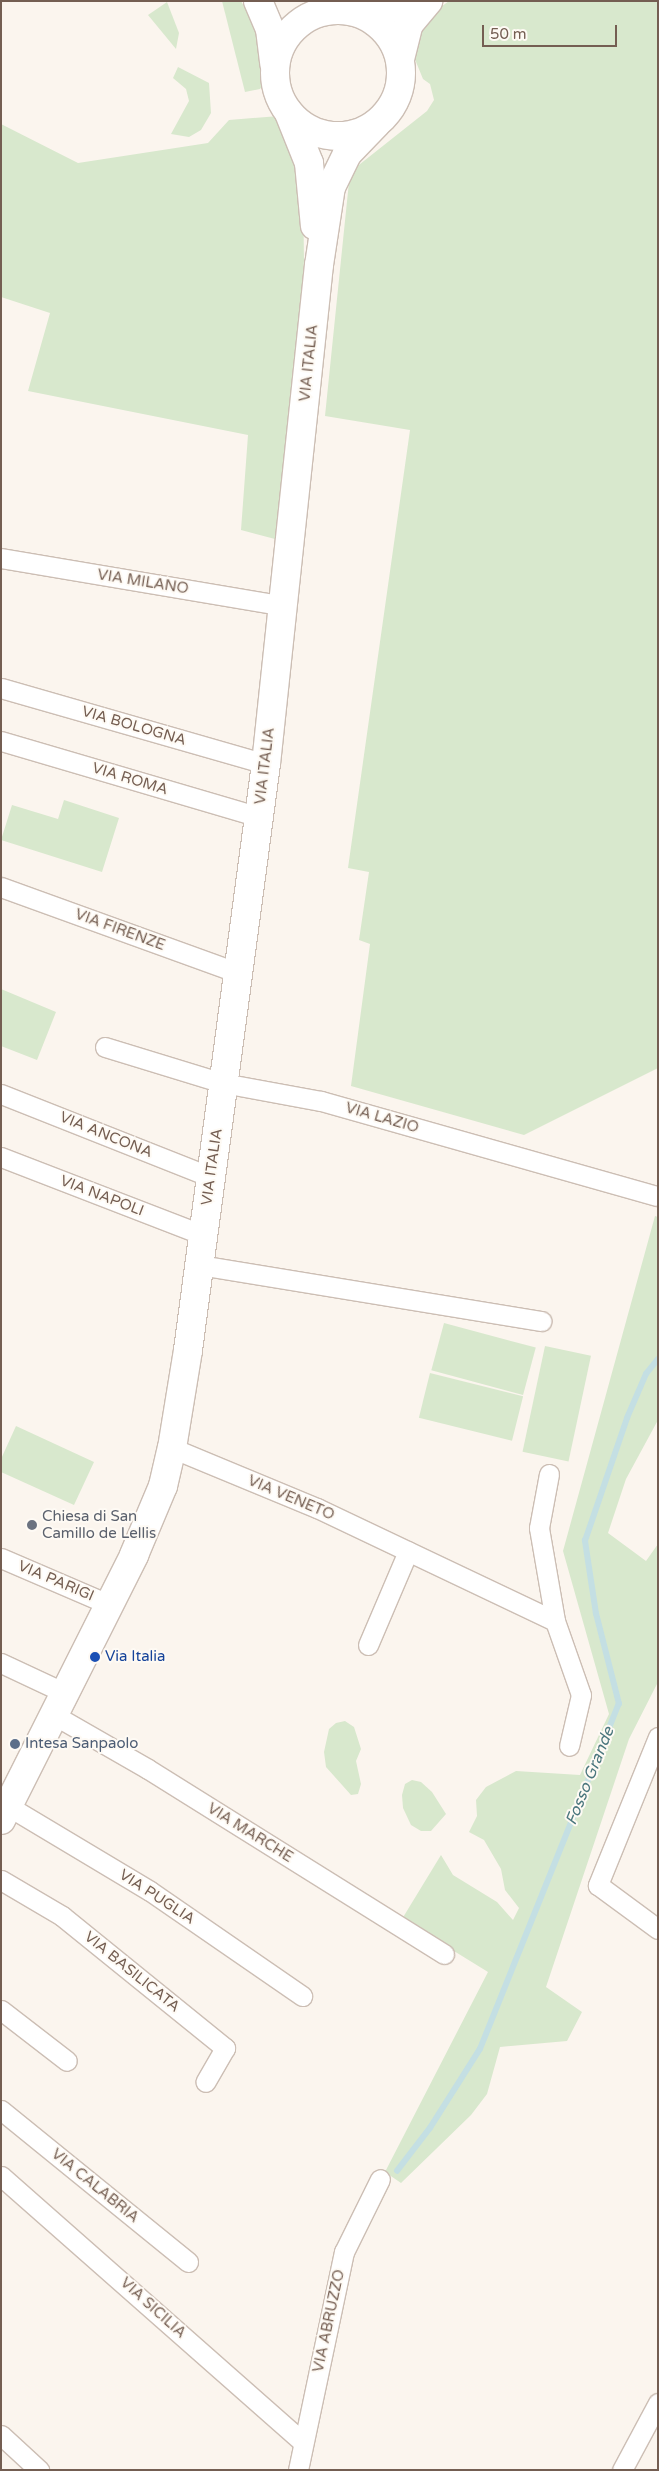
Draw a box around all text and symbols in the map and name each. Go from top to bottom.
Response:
scale bar [484,15,619,47]
text: 50 m [490,25,527,43]
street label: VIA ITALIA [296,323,322,403]
street label: VIA MILANO [96,566,190,598]
street label: VIA BOLOGNA [80,702,188,750]
street label: VIA ITALIA [251,726,279,806]
street label: VIA ROMA [90,759,170,799]
street label: VIA FIRENZE [72,905,168,955]
street label: VIA LAZIO [343,1099,421,1137]
street label: VIA ANCONA [57,1108,155,1162]
street label: VIA ITALIA [198,1127,226,1207]
street label: VIA NAPOLI [58,1172,146,1220]
street label: VIA VENETO [245,1472,337,1524]
place label: Chiesa di San Camillo de Lellis [42,1507,156,1542]
marker: Chiesa di San Camillo de Lellis [26,1519,38,1531]
street label: VIA PARIGI [15,1557,97,1605]
place label: Via Italia [105,1648,165,1666]
marker: Via Italia [89,1651,101,1663]
water label: Fosso Grande [562,1724,618,1828]
place label: Intesa Sanpaolo [25,1735,138,1753]
marker: Intesa Sanpaolo [9,1738,21,1750]
street label: VIA MARCHE [204,1800,296,1866]
street label: VIA PUGLIA [116,1866,198,1928]
street label: VIA BASILICATA [81,1928,183,2016]
street label: VIA CALABRIA [48,2145,142,2227]
street label: VIA ABRUZZO [309,2268,349,2374]
street label: VIA SICILIA [116,2274,190,2342]

